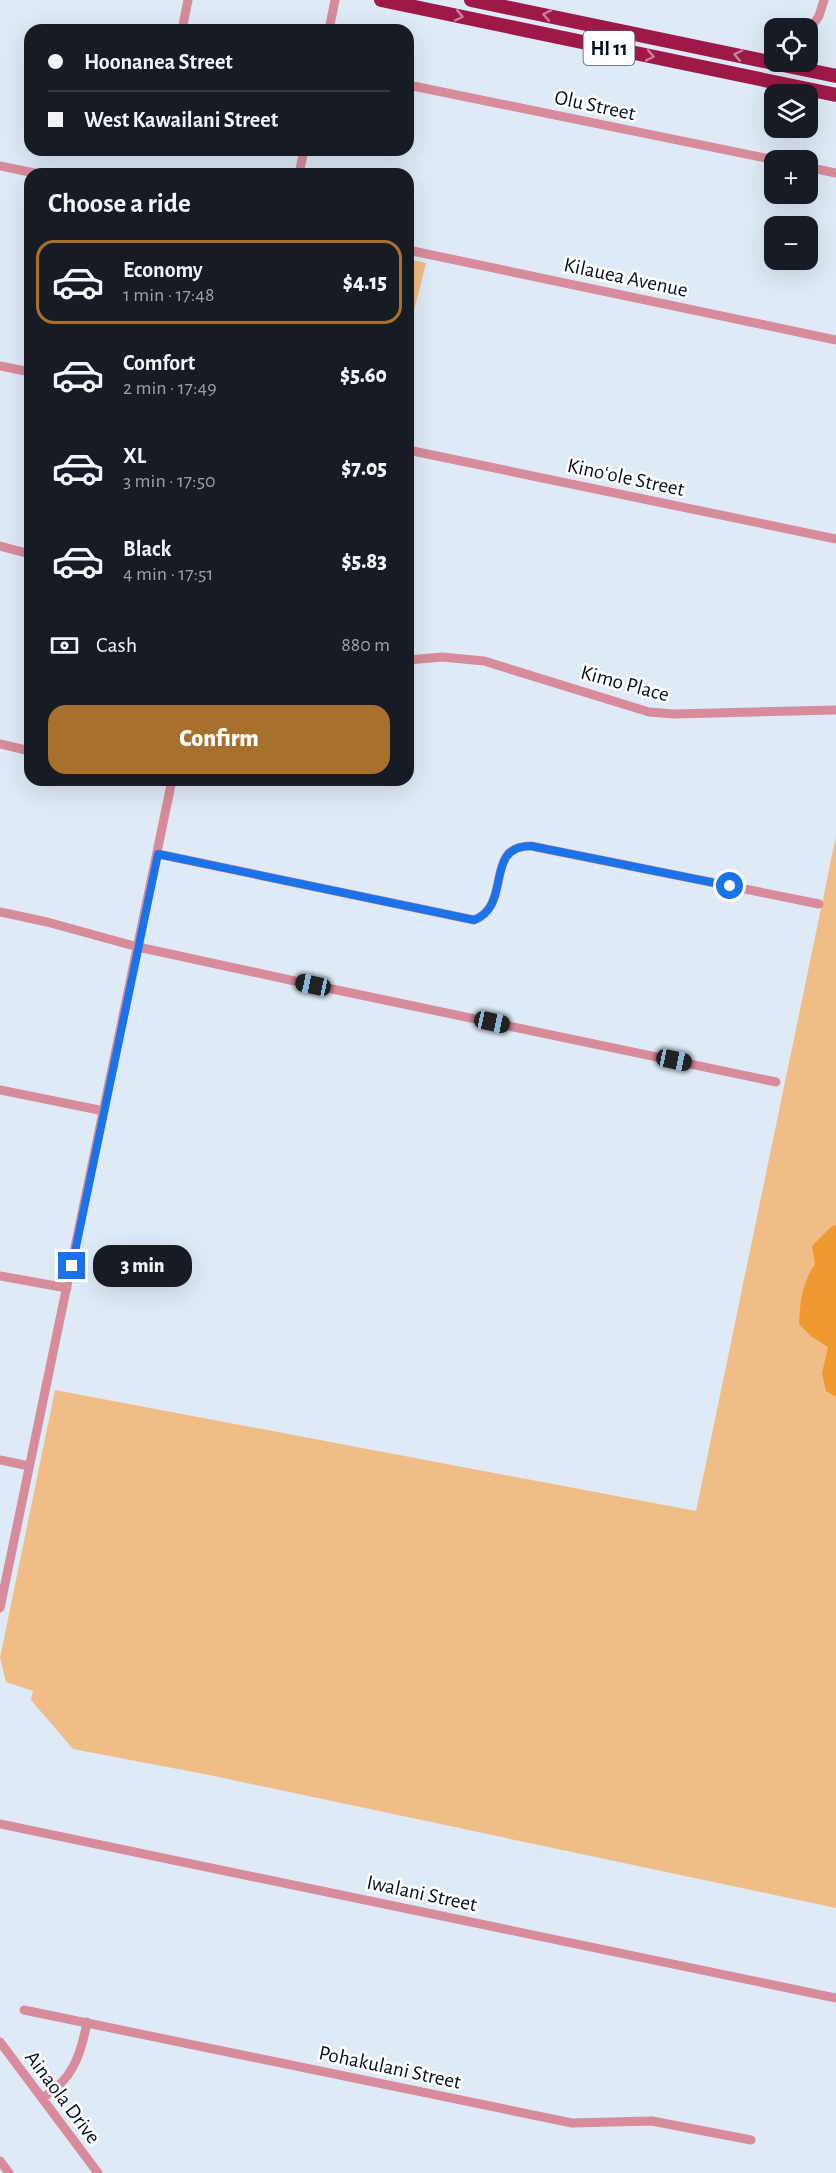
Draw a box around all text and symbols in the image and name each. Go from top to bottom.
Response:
one-way arrow [454,9,464,22]
one-way arrow [542,9,552,22]
map controls [764,18,818,270]
button: locate [764,18,818,72]
road number: HI 11 [584,31,634,65]
one-way arrow [645,49,655,62]
one-way arrow [733,49,743,62]
text: Hoonanea Street [84,51,233,73]
button: layers [764,84,818,138]
street label: Olu Street [553,87,638,124]
text: West Kawailani Street [84,109,278,131]
button: + [764,150,818,204]
text: Choose a ride [48,190,191,217]
button: − [764,216,818,270]
street label: Kilauea Avenue [562,254,690,301]
icon: car [51,255,105,309]
text: Economy [123,259,203,281]
text: $4.15 [343,271,387,293]
text: 1 min · 17:48 [123,285,214,305]
icon: car [51,348,105,402]
text: Comfort [123,352,195,374]
text: $5.60 [340,364,387,386]
text: 2 min · 17:49 [123,378,217,398]
icon: car [51,441,105,495]
text: XL [123,445,146,467]
street label: Kinoʻole Street [565,455,687,500]
text: $7.05 [341,457,387,479]
text: 3 min · 17:50 [123,471,216,491]
icon: car [51,534,105,588]
text: Black [123,538,171,560]
text: $5.83 [342,550,387,572]
text: 4 min · 17:51 [123,564,213,584]
icon: cash [48,629,81,662]
text: Cash [96,634,137,656]
text: 880 m [341,635,390,655]
street label: Kimo Place [578,662,671,705]
button: Confirm [48,705,390,774]
route start [716,872,743,899]
car [294,972,332,998]
car [473,1009,511,1035]
car [655,1047,693,1073]
callout: 3 min [93,1245,192,1287]
route end [58,1252,85,1279]
text: 3 min [120,1256,165,1276]
street label: Iwalani Street [365,1872,479,1915]
street label: Pohakulani Street [317,2042,463,2093]
street label: Ainaola Drive [21,2047,104,2148]

